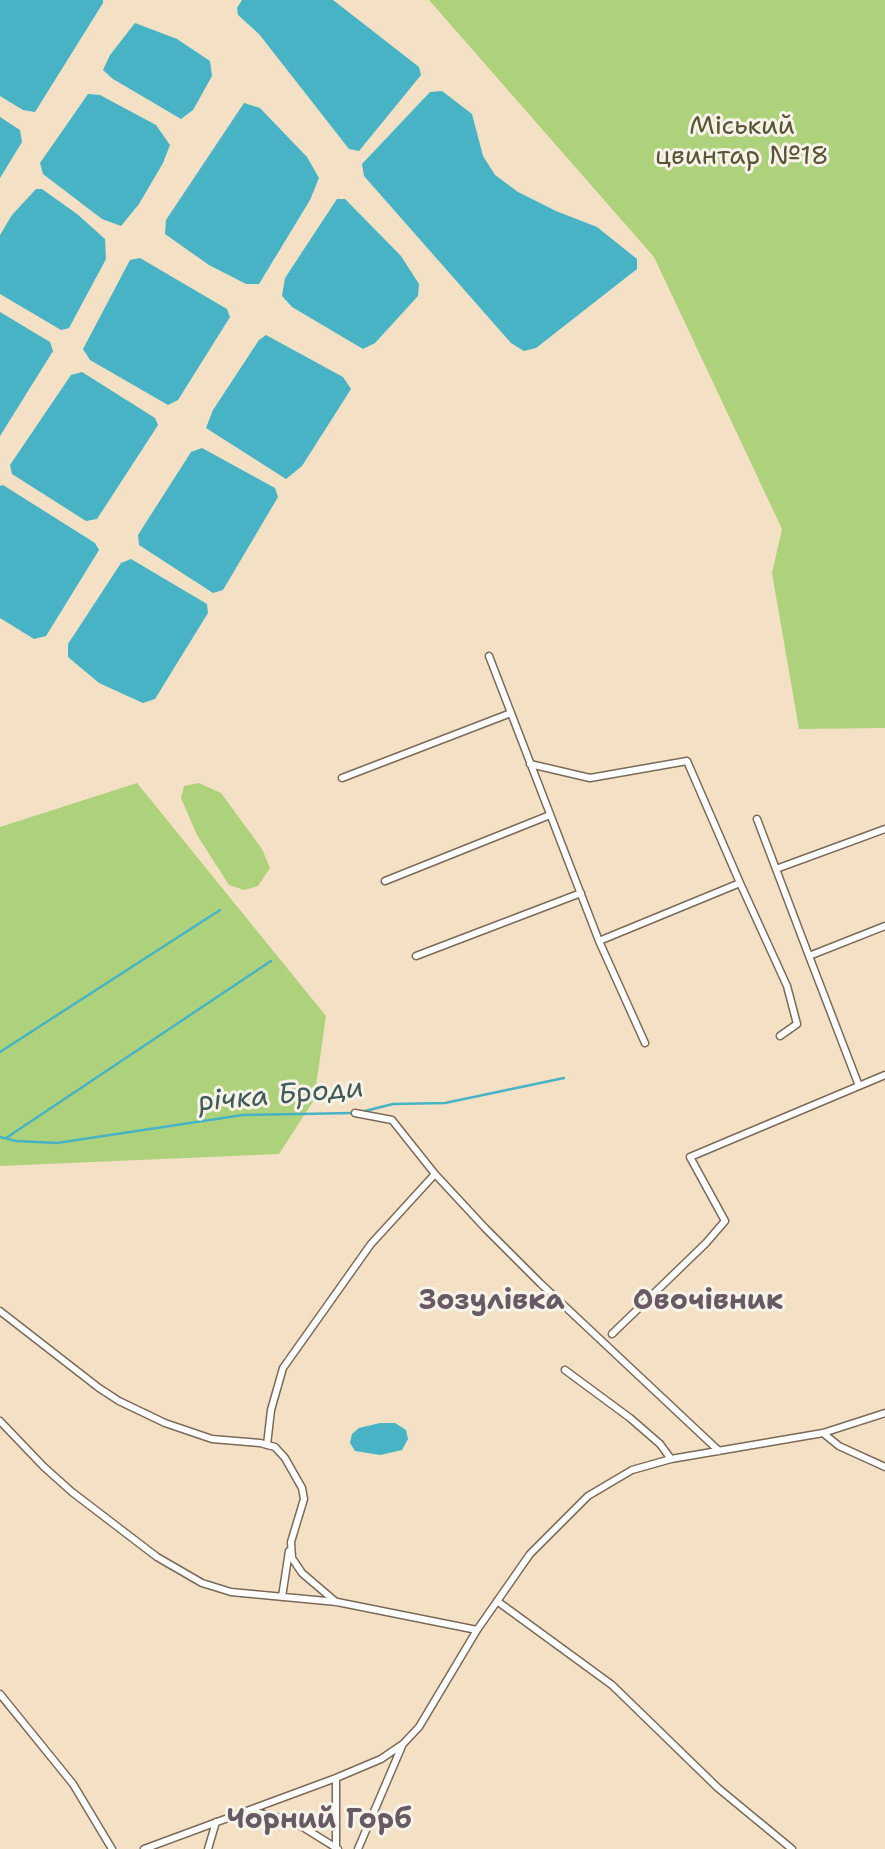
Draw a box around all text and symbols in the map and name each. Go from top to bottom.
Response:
park label: Міський цвинтар №18 [655,111,829,172]
water label: річка Броди [197,1072,365,1120]
district label: Зозулівка [419,1285,565,1319]
district label: Овочівник [633,1285,783,1319]
district label: Чорний Горб [226,1804,412,1838]

